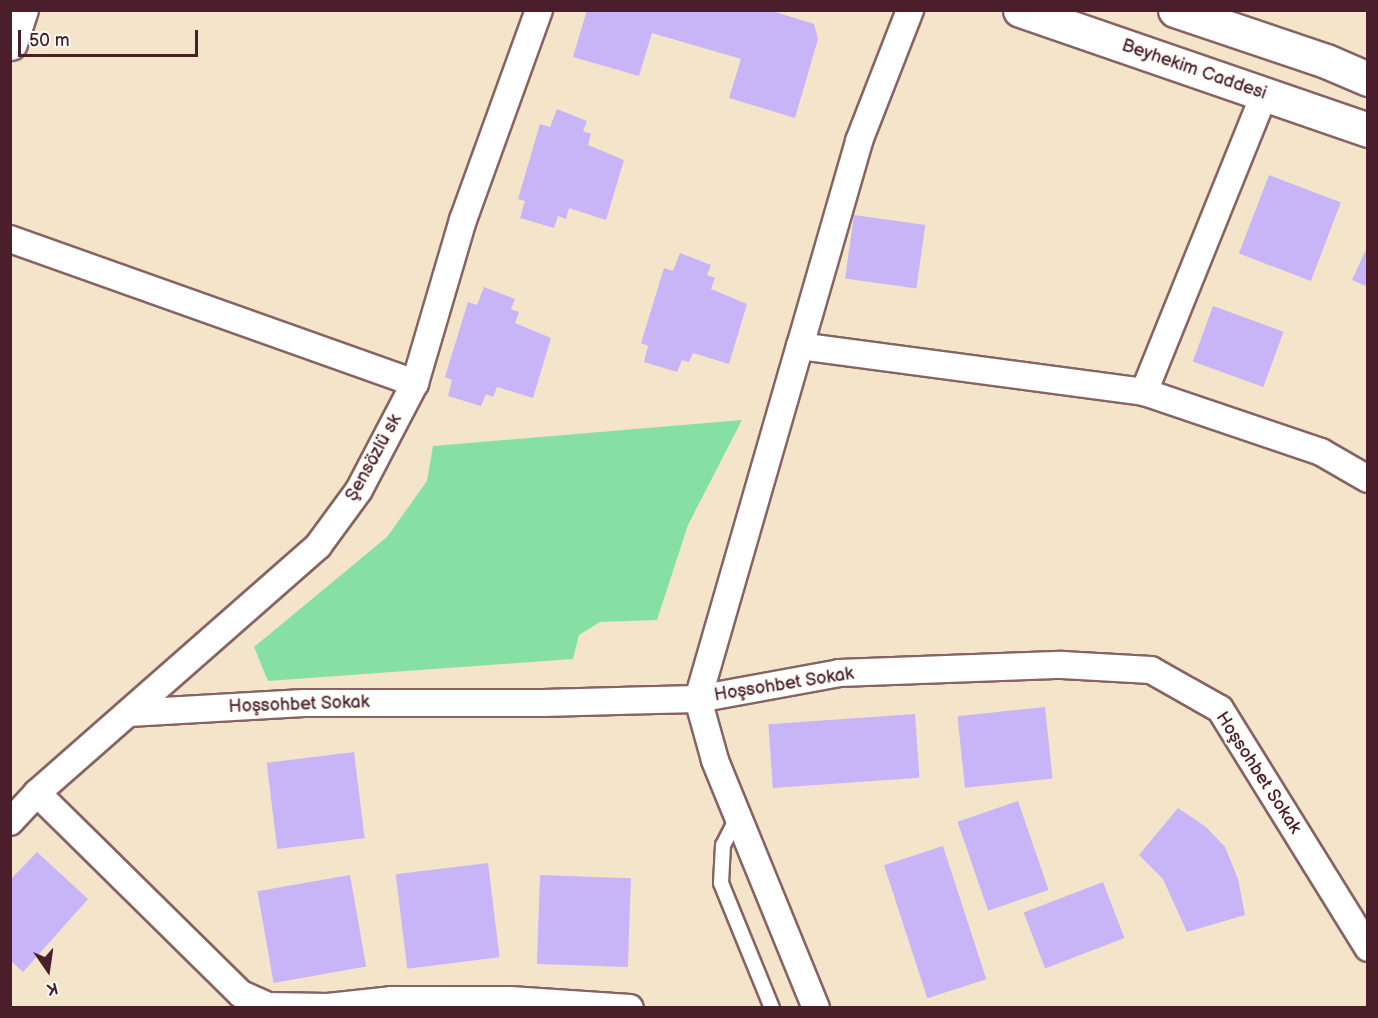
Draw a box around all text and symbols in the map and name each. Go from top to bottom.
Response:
scale bar [21,18,201,56]
text: 50 m [29,30,70,51]
street label: Beyhekim Caddesi [1119,35,1269,105]
street label: Şensözlü sk [341,411,407,505]
street label: Hoşsohbet Sokak [712,663,856,707]
street label: Hoşsohbet Sokak [228,692,370,718]
street label: Hoşsohbet Sokak [1210,708,1306,838]
north arrow [18,940,78,1000]
text: K [45,978,60,999]

